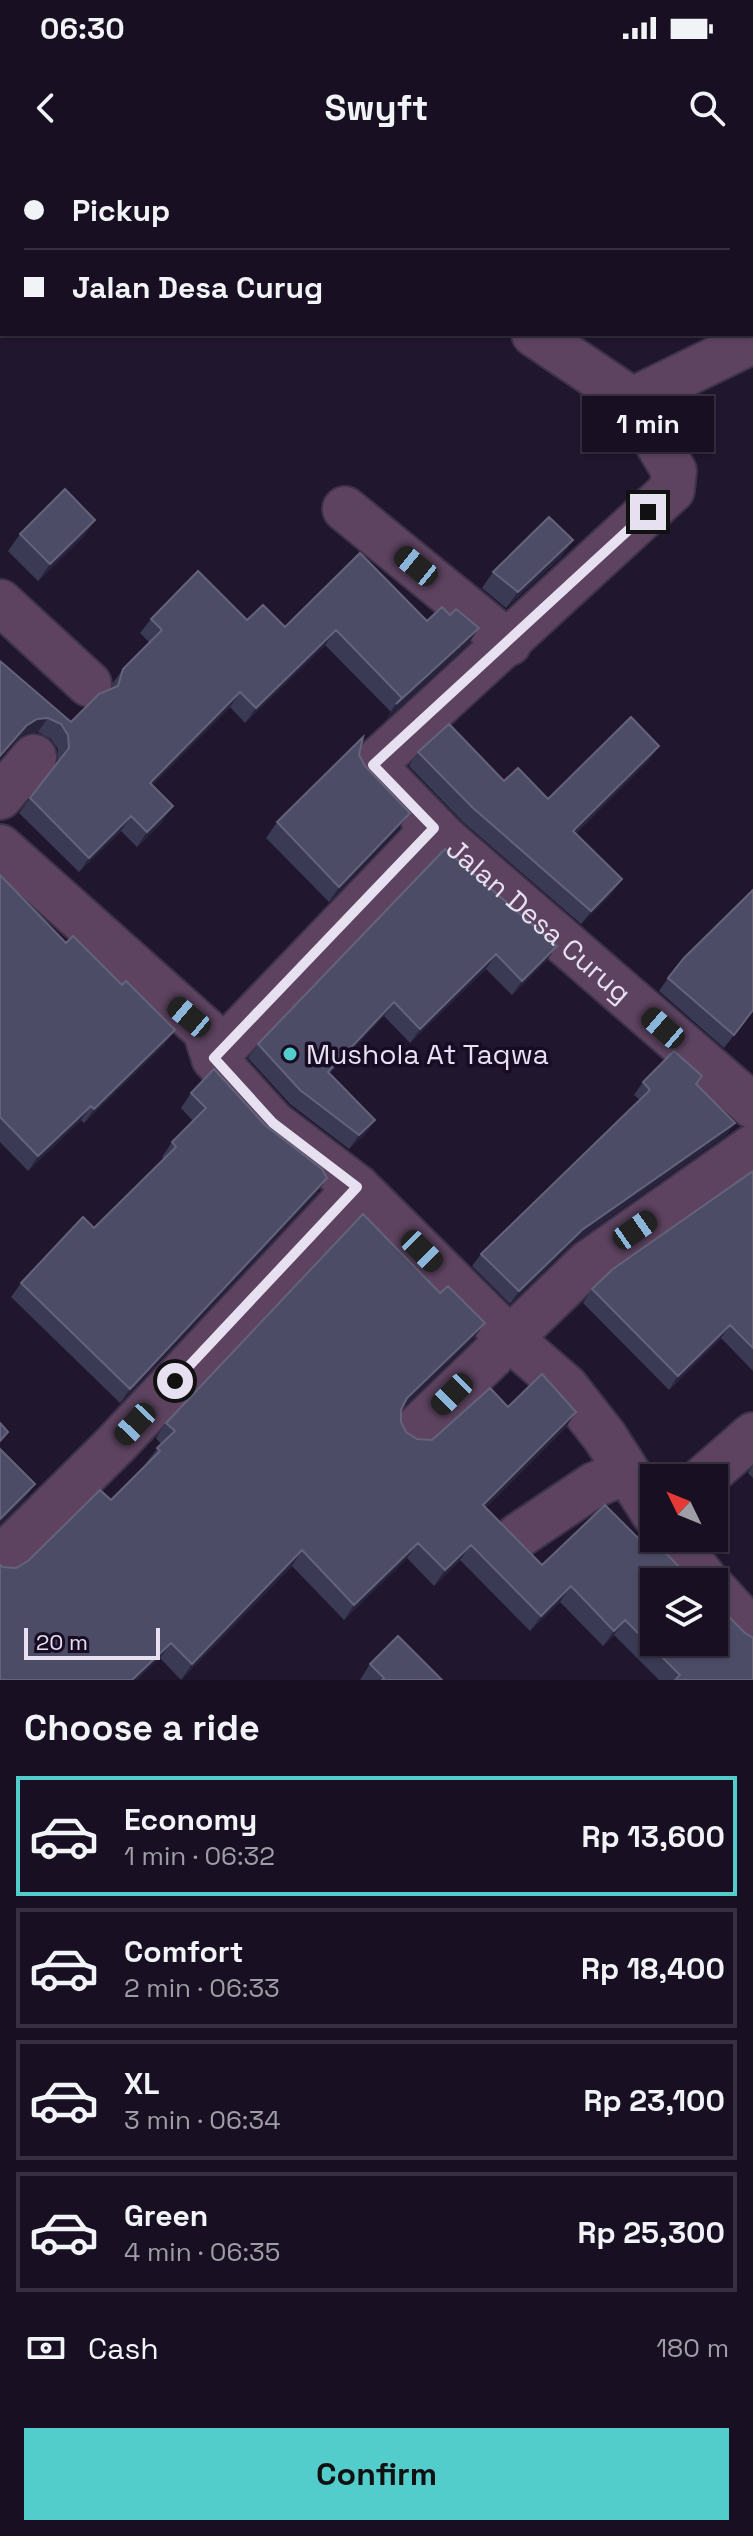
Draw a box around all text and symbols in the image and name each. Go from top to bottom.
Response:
text: 06:30 [40,9,125,48]
text: Swyft [325,85,428,131]
icon: back [24,86,68,130]
icon: search [685,86,729,130]
text: Pickup [72,191,170,230]
text: Jalan Desa Curug [72,268,323,307]
callout: 1 min [582,396,714,452]
text: 1 min [616,407,680,441]
route end [630,494,666,530]
car [390,542,442,590]
street label: Jalan Desa Curug [439,830,639,1010]
car [163,992,215,1042]
car [637,1003,689,1053]
place label: Mushola At Taqwa [306,1036,549,1072]
marker: Mushola At Taqwa [281,1045,299,1063]
car [608,1206,662,1254]
car [397,1226,447,1276]
route start [157,1363,193,1399]
car [427,1369,477,1419]
car [110,1398,160,1450]
north arrow [640,1464,728,1552]
map controls [640,1464,728,1656]
button: layers [640,1568,728,1656]
scale bar [24,1624,160,1660]
text: 20 m [36,1628,88,1656]
text: Choose a ride [24,1705,260,1751]
icon: car [28,1800,100,1872]
text: Economy [124,1800,257,1839]
text: Rp 13,600 [582,1817,725,1856]
text: 1 min · 06:32 [124,1839,275,1873]
icon: car [28,1932,100,2004]
text: Comfort [124,1932,243,1971]
text: Rp 18,400 [581,1949,725,1988]
text: 2 min · 06:33 [124,1971,280,2005]
icon: car [28,2064,100,2136]
text: XL [124,2064,160,2103]
text: Rp 23,100 [584,2081,725,2120]
text: 3 min · 06:34 [124,2103,280,2137]
icon: car [28,2196,100,2268]
text: Green [124,2196,208,2235]
text: Rp 25,300 [578,2213,725,2252]
text: 4 min · 06:35 [124,2235,280,2269]
icon: cash [24,2326,68,2370]
text: Cash [88,2329,159,2368]
text: 180 m [656,2331,729,2365]
button: Confirm [24,2428,729,2520]

